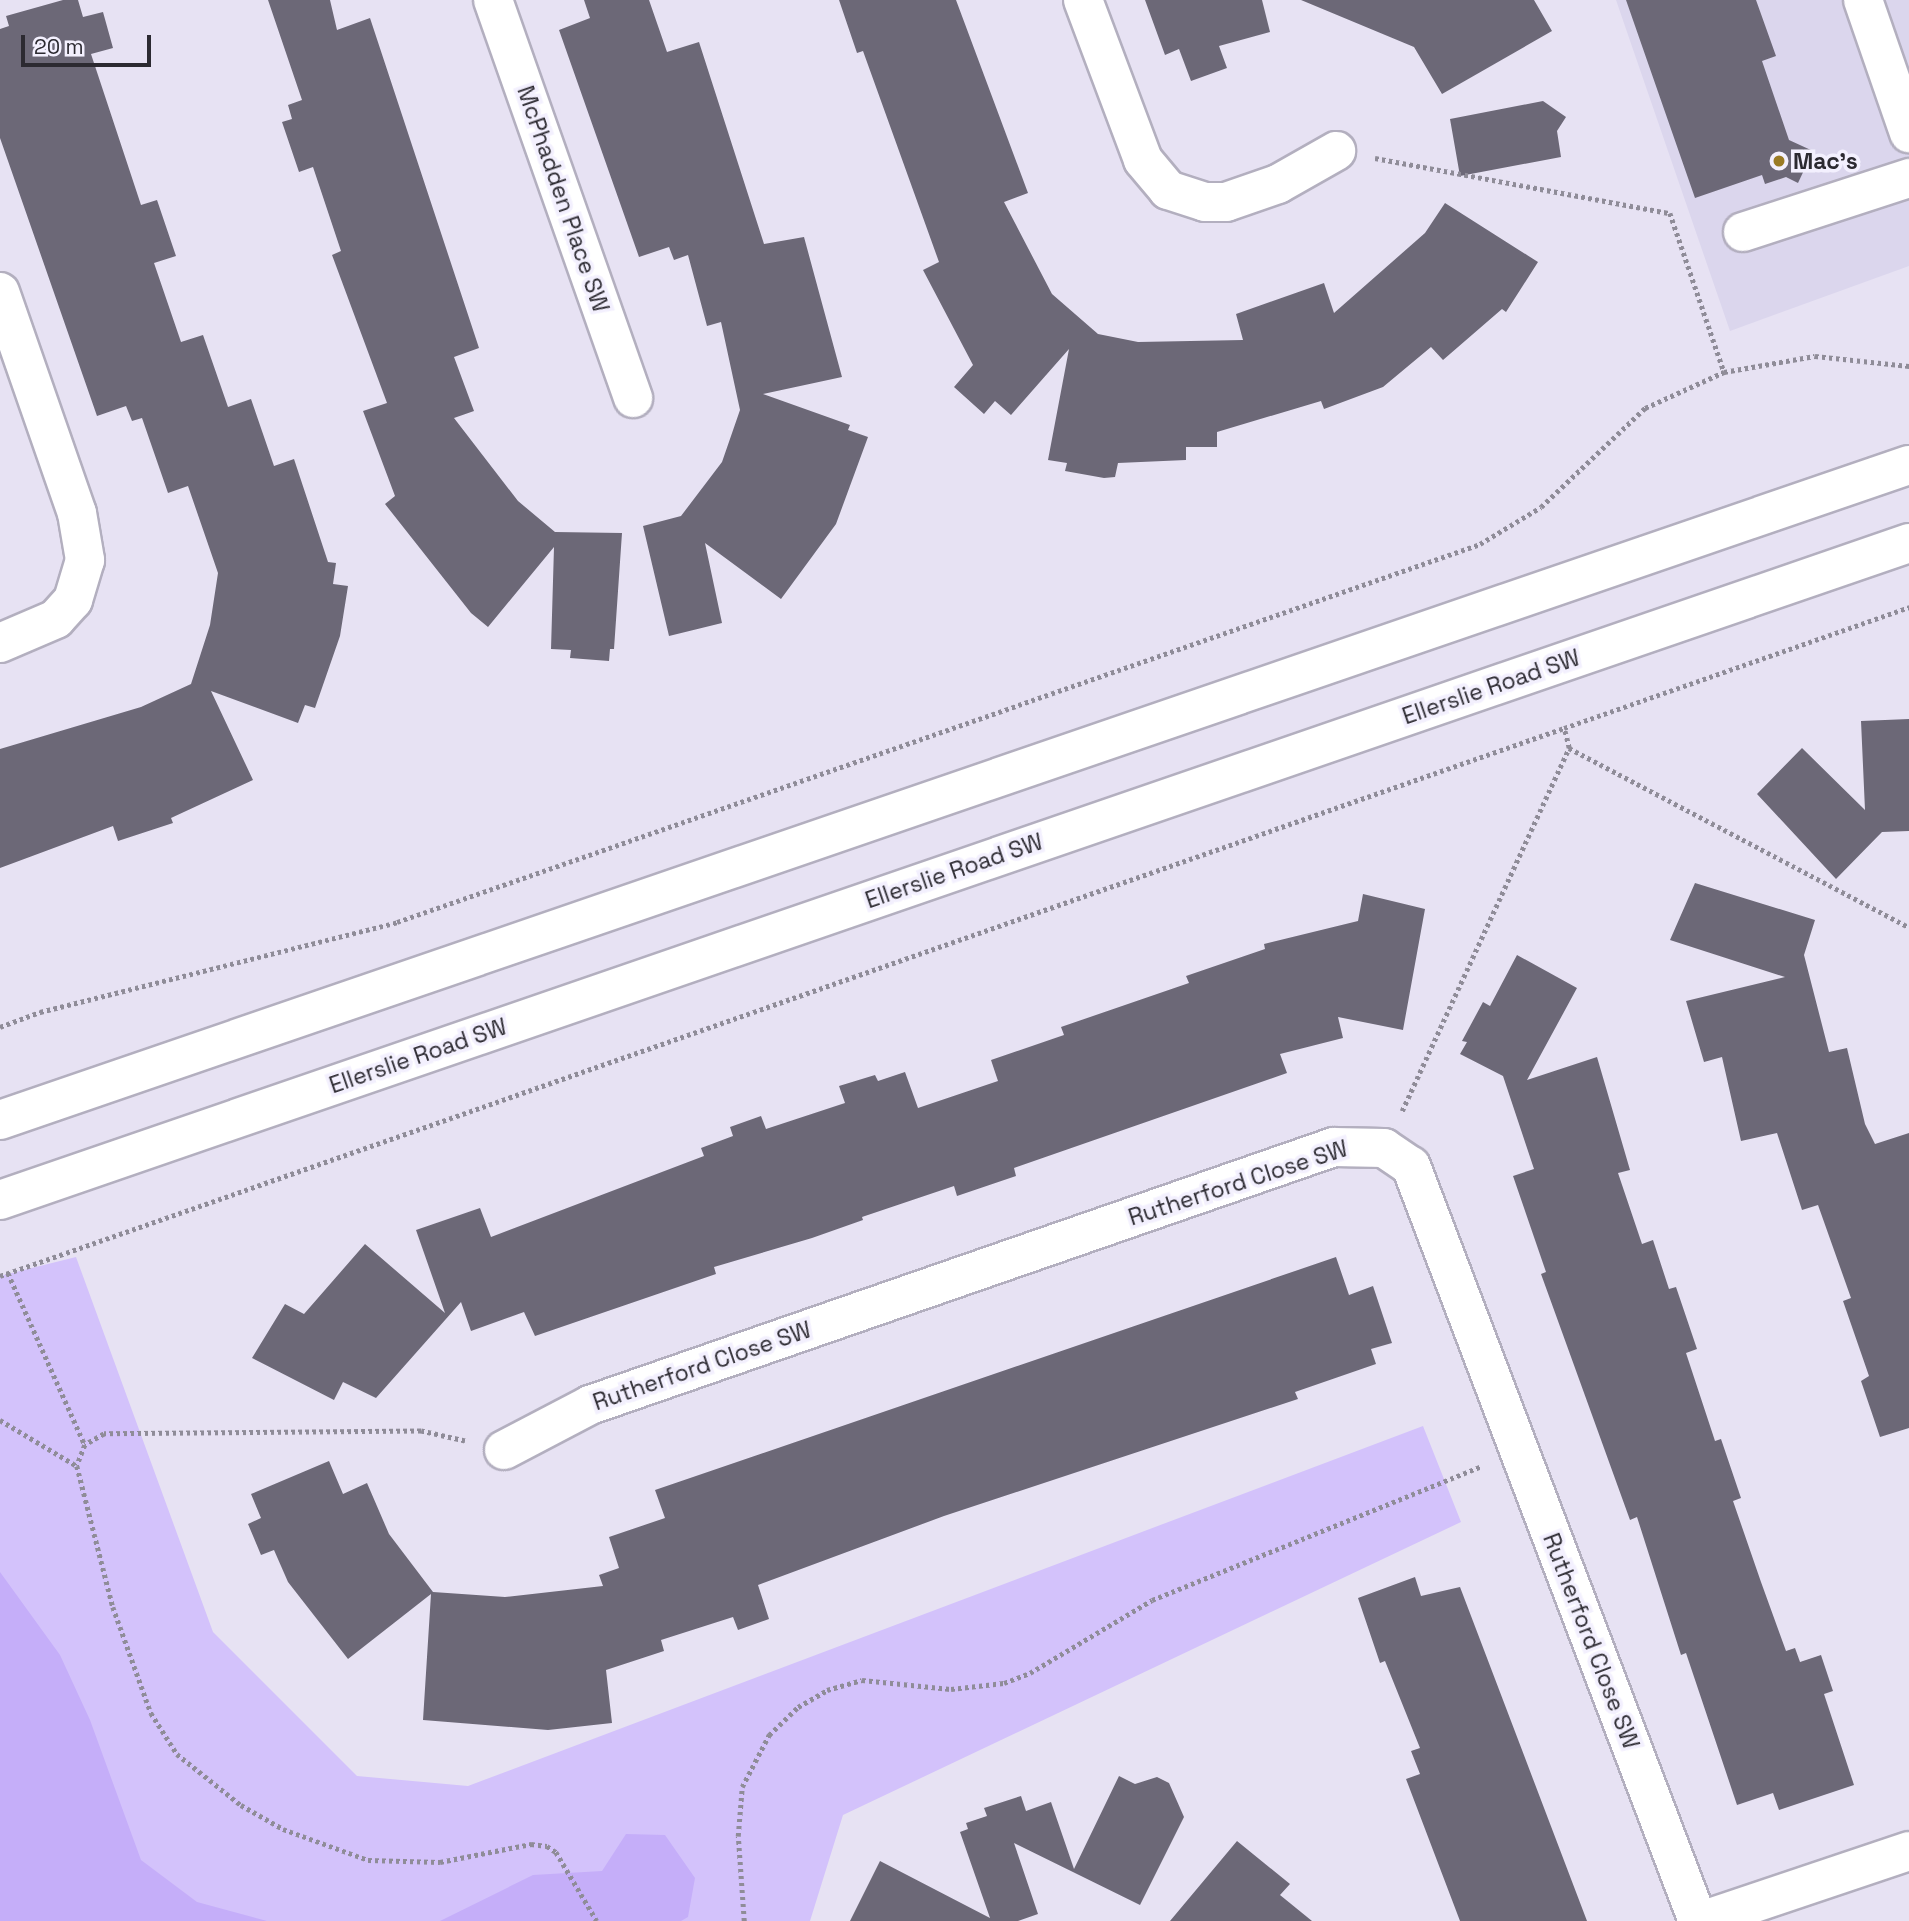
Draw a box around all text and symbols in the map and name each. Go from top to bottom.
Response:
scale bar [24,21,154,65]
text: 20 m [34,33,84,60]
street label: McPhadden Place SW [511,82,615,316]
place label: Mac's [1793,147,1858,175]
marker: Mac's [1771,153,1787,169]
street label: Ellerslie Road SW [1399,644,1583,730]
street label: Ellerslie Road SW [862,828,1046,914]
street label: Ellerslie Road SW [326,1013,510,1099]
street label: Rutherford Close SW [1125,1135,1351,1231]
street label: Rutherford Close SW [589,1316,815,1416]
street label: Rutherford Close SW [1537,1529,1645,1753]

